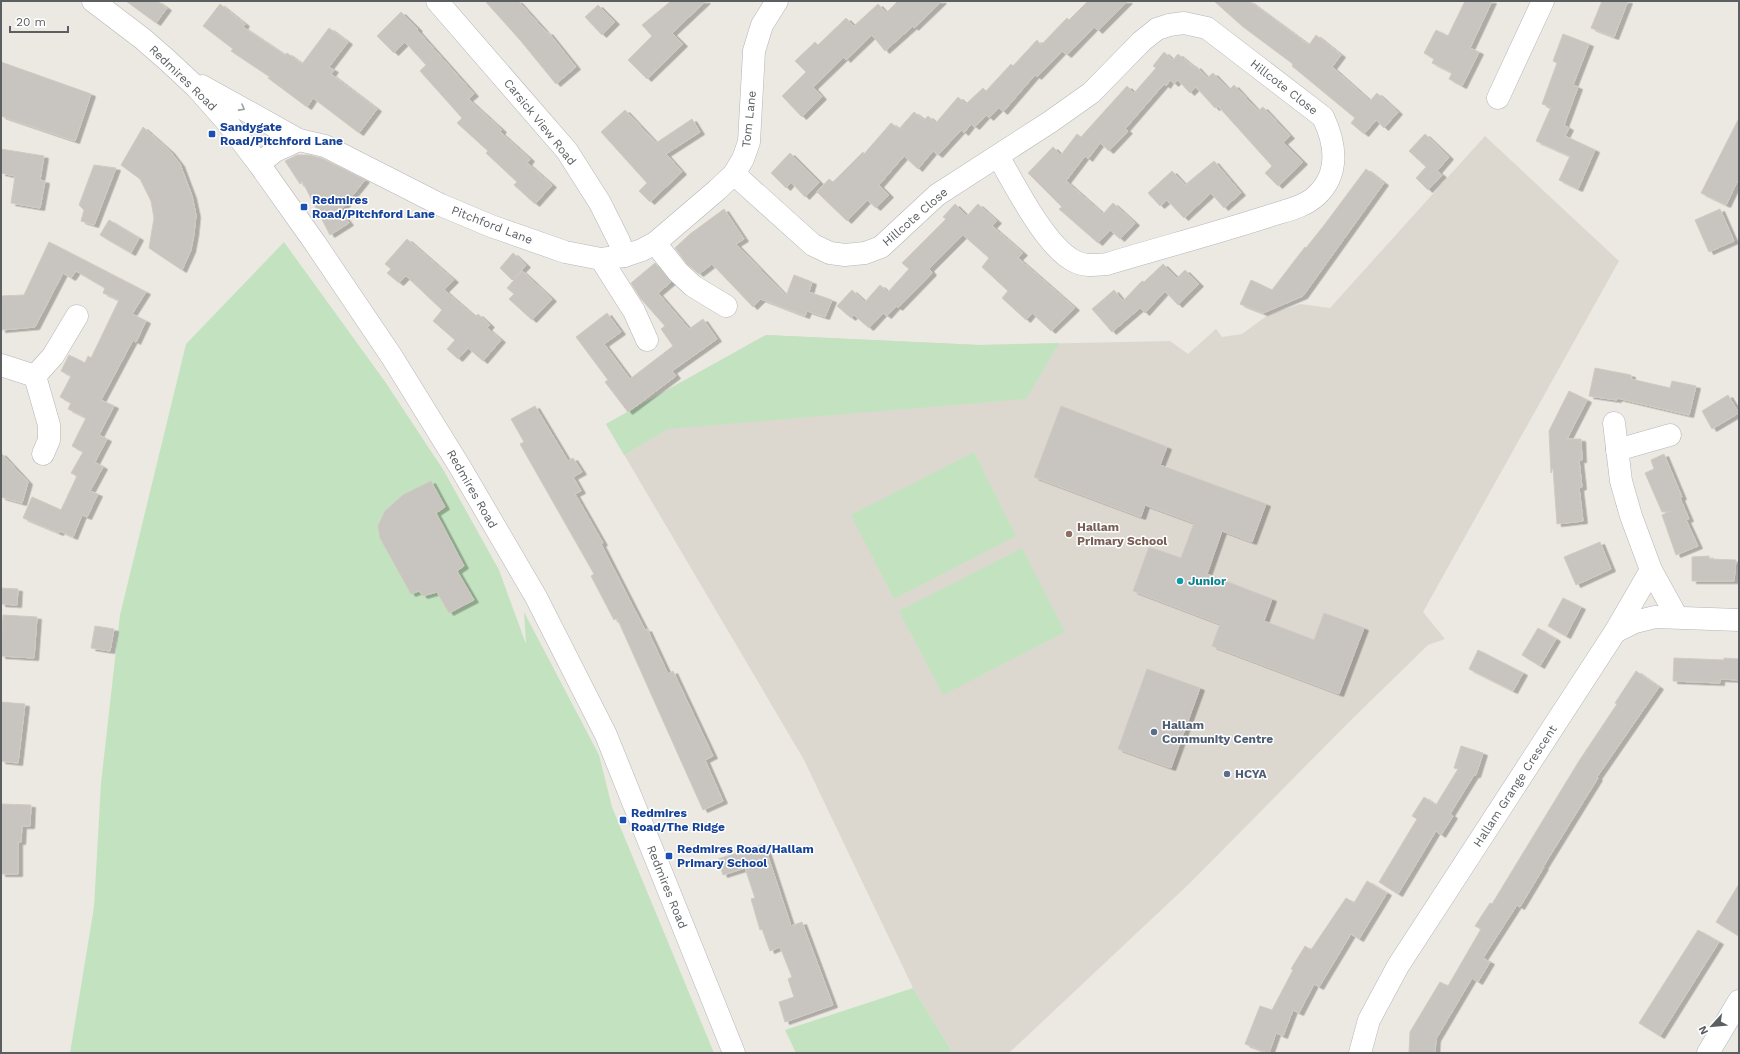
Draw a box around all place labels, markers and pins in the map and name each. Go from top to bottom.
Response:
place label: Sandygate Road/Pitchford Lane [220,120,343,148]
marker: Sandygate Road/Pitchford Lane [207,129,217,139]
place label: Redmires Road/Pitchford Lane [312,193,435,221]
marker: Redmires Road/Pitchford Lane [299,202,309,212]
place label: Hallam Primary School [1077,520,1167,548]
marker: Hallam Primary School [1064,529,1074,539]
place label: Junior [1188,574,1227,588]
marker: Junior [1175,576,1185,586]
place label: Hallam Community Centre [1162,718,1273,746]
marker: Hallam Community Centre [1149,727,1159,737]
place label: HCYA [1235,767,1267,781]
marker: HCYA [1222,769,1232,779]
place label: Redmires Road/The Ridge [631,806,725,834]
marker: Redmires Road/The Ridge [618,815,628,825]
place label: Redmires Road/Hallam Primary School [677,842,814,870]
marker: Redmires Road/Hallam Primary School [664,851,674,861]

